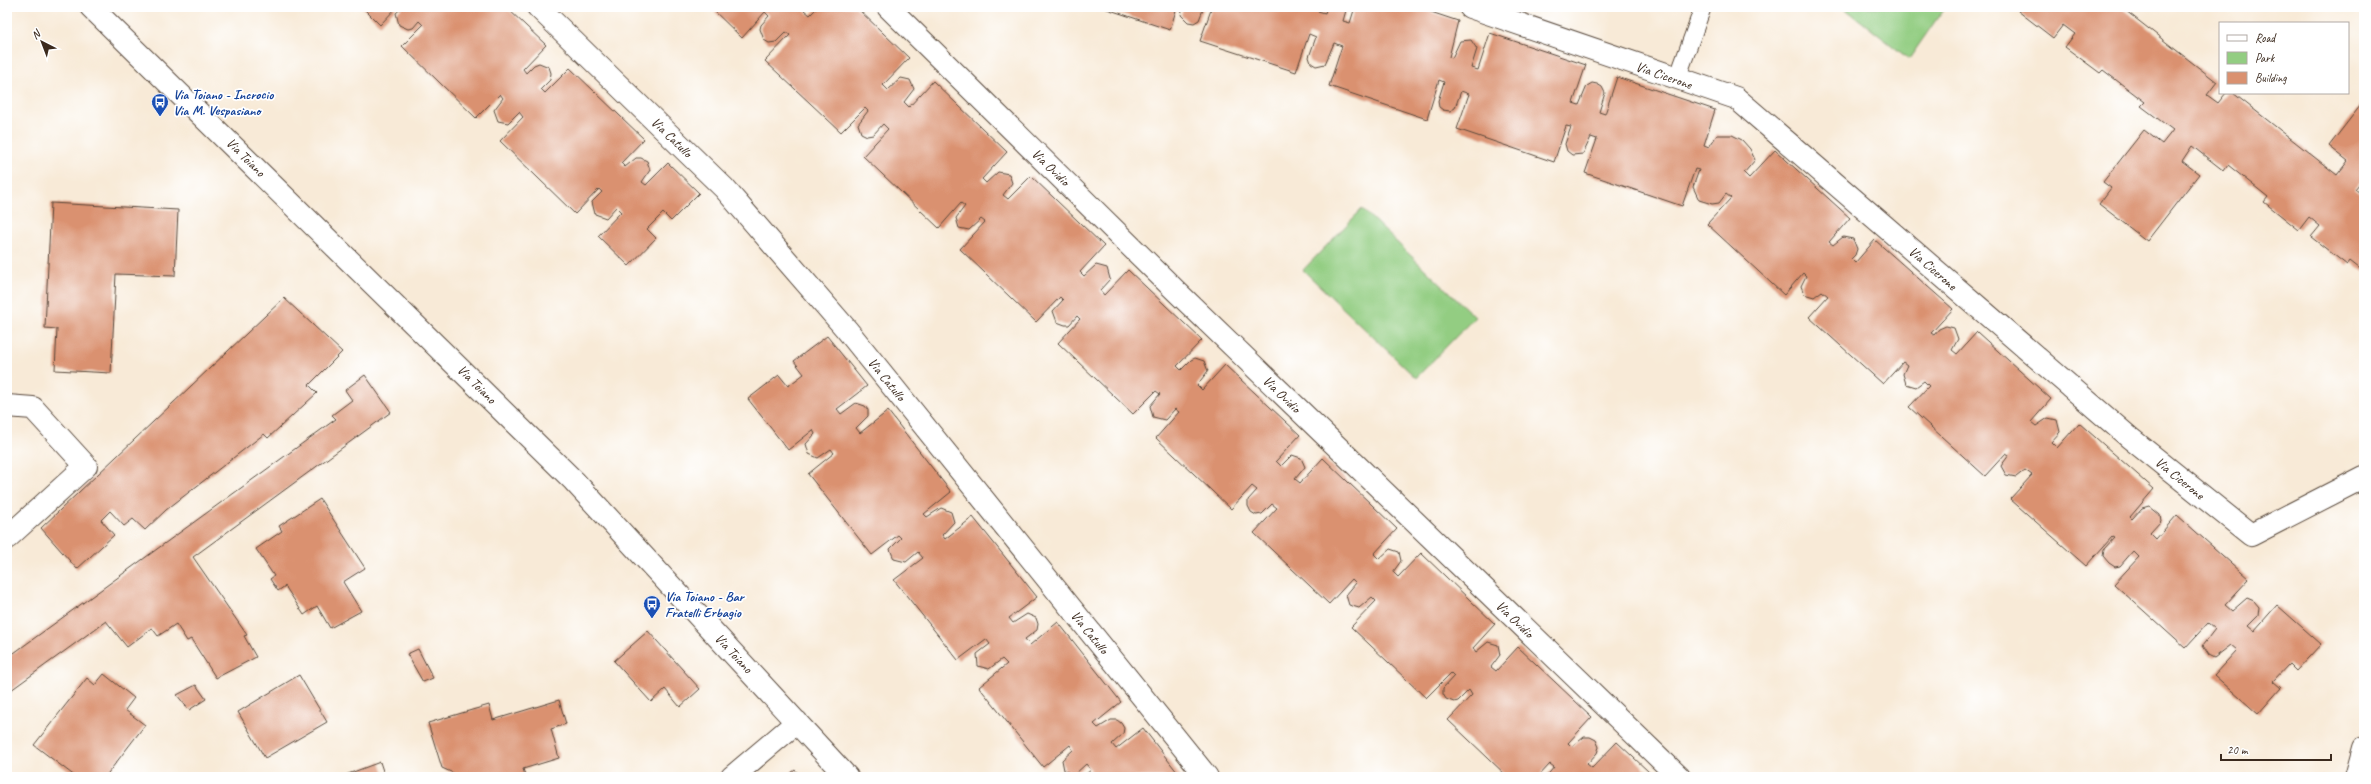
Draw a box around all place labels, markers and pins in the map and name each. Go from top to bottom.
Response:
place label: Via Toiano - Incrocio Via M. Vespasiano [173,86,274,119]
bus stop icon: Via Toiano - Incrocio Via M. Vespasiano [150,92,170,117]
place label: Via Toiano - Bar Fratelli Erbagio [665,588,746,621]
bus stop icon: Via Toiano - Bar Fratelli Erbagio [642,594,662,619]

